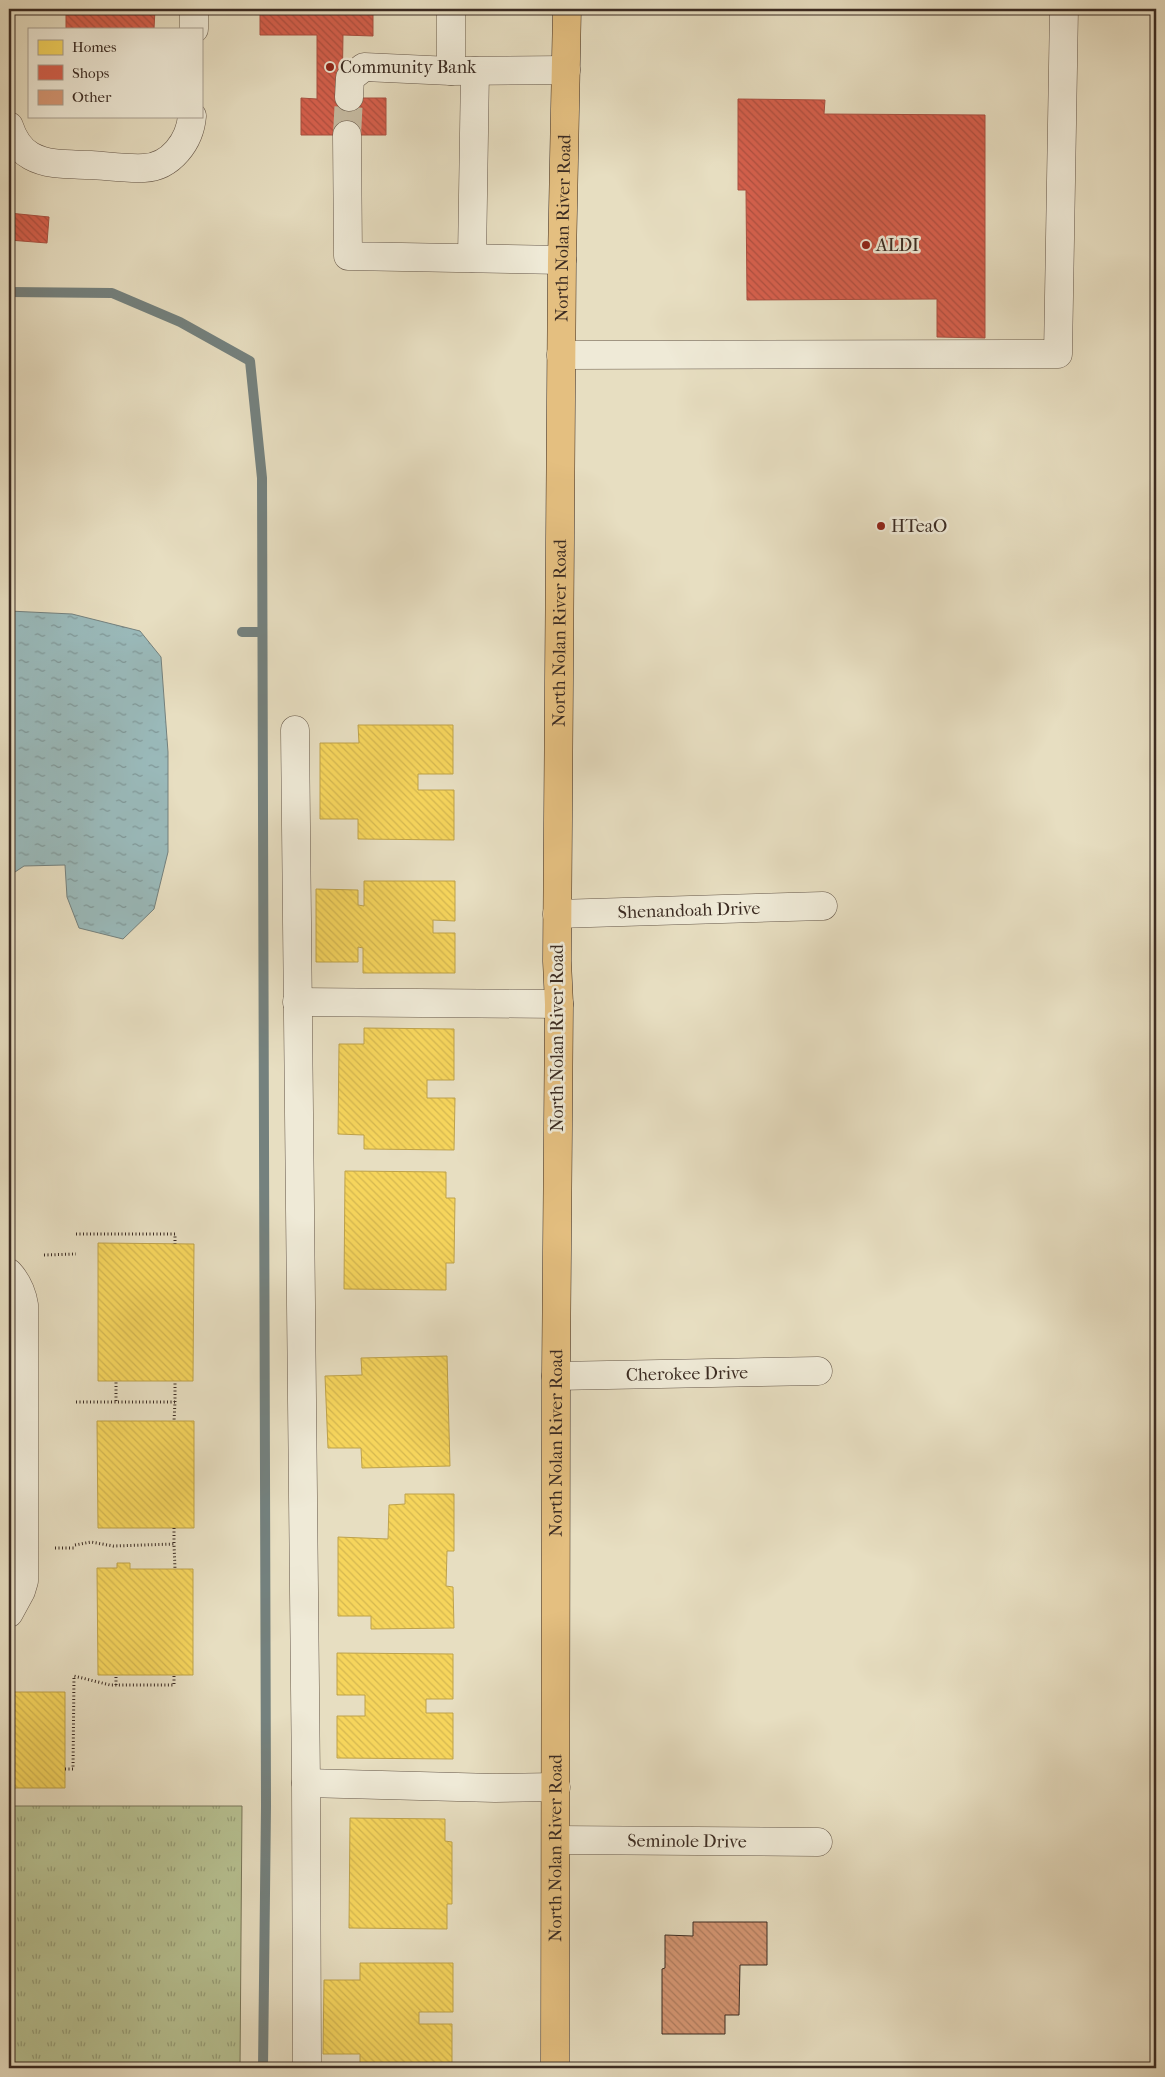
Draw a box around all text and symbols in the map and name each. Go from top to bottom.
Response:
legend [28,28,202,118]
text: Homes [72,38,117,56]
place label: Community Bank [340,57,477,78]
marker: Community Bank [324,61,336,73]
text: Shops [72,64,110,82]
text: Other [72,88,112,106]
street label: North Nolan River Road [552,134,576,322]
place label: ALDI [875,235,919,256]
marker: ALDI [860,239,872,251]
place label: HTeaO [891,516,947,537]
marker: HTeaO [875,520,887,532]
street label: North Nolan River Road [549,539,571,727]
street label: Shenandoah Drive [617,898,761,923]
street label: North Nolan River Road [547,944,568,1132]
street label: North Nolan River Road [546,1349,567,1537]
street label: Cherokee Drive [626,1362,748,1386]
street label: North Nolan River Road [545,1754,566,1942]
street label: Seminole Drive [627,1831,747,1852]

